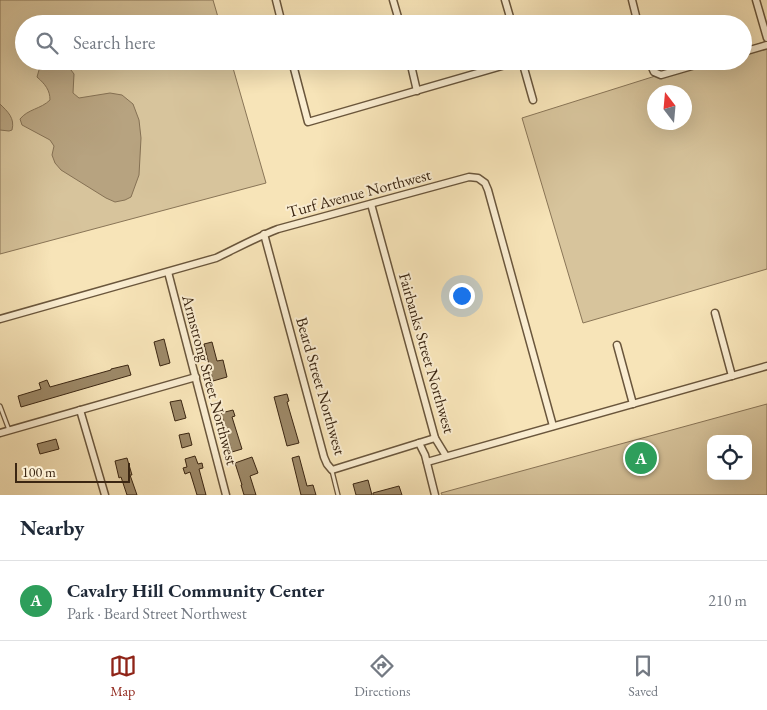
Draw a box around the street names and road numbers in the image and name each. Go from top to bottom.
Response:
street label: Turf Avenue Northwest [285,164,433,222]
street label: Fairbanks Street Northwest [394,270,460,436]
street label: Armstrong Street Northwest [177,292,243,467]
street label: Beard Street Northwest [291,314,351,458]

